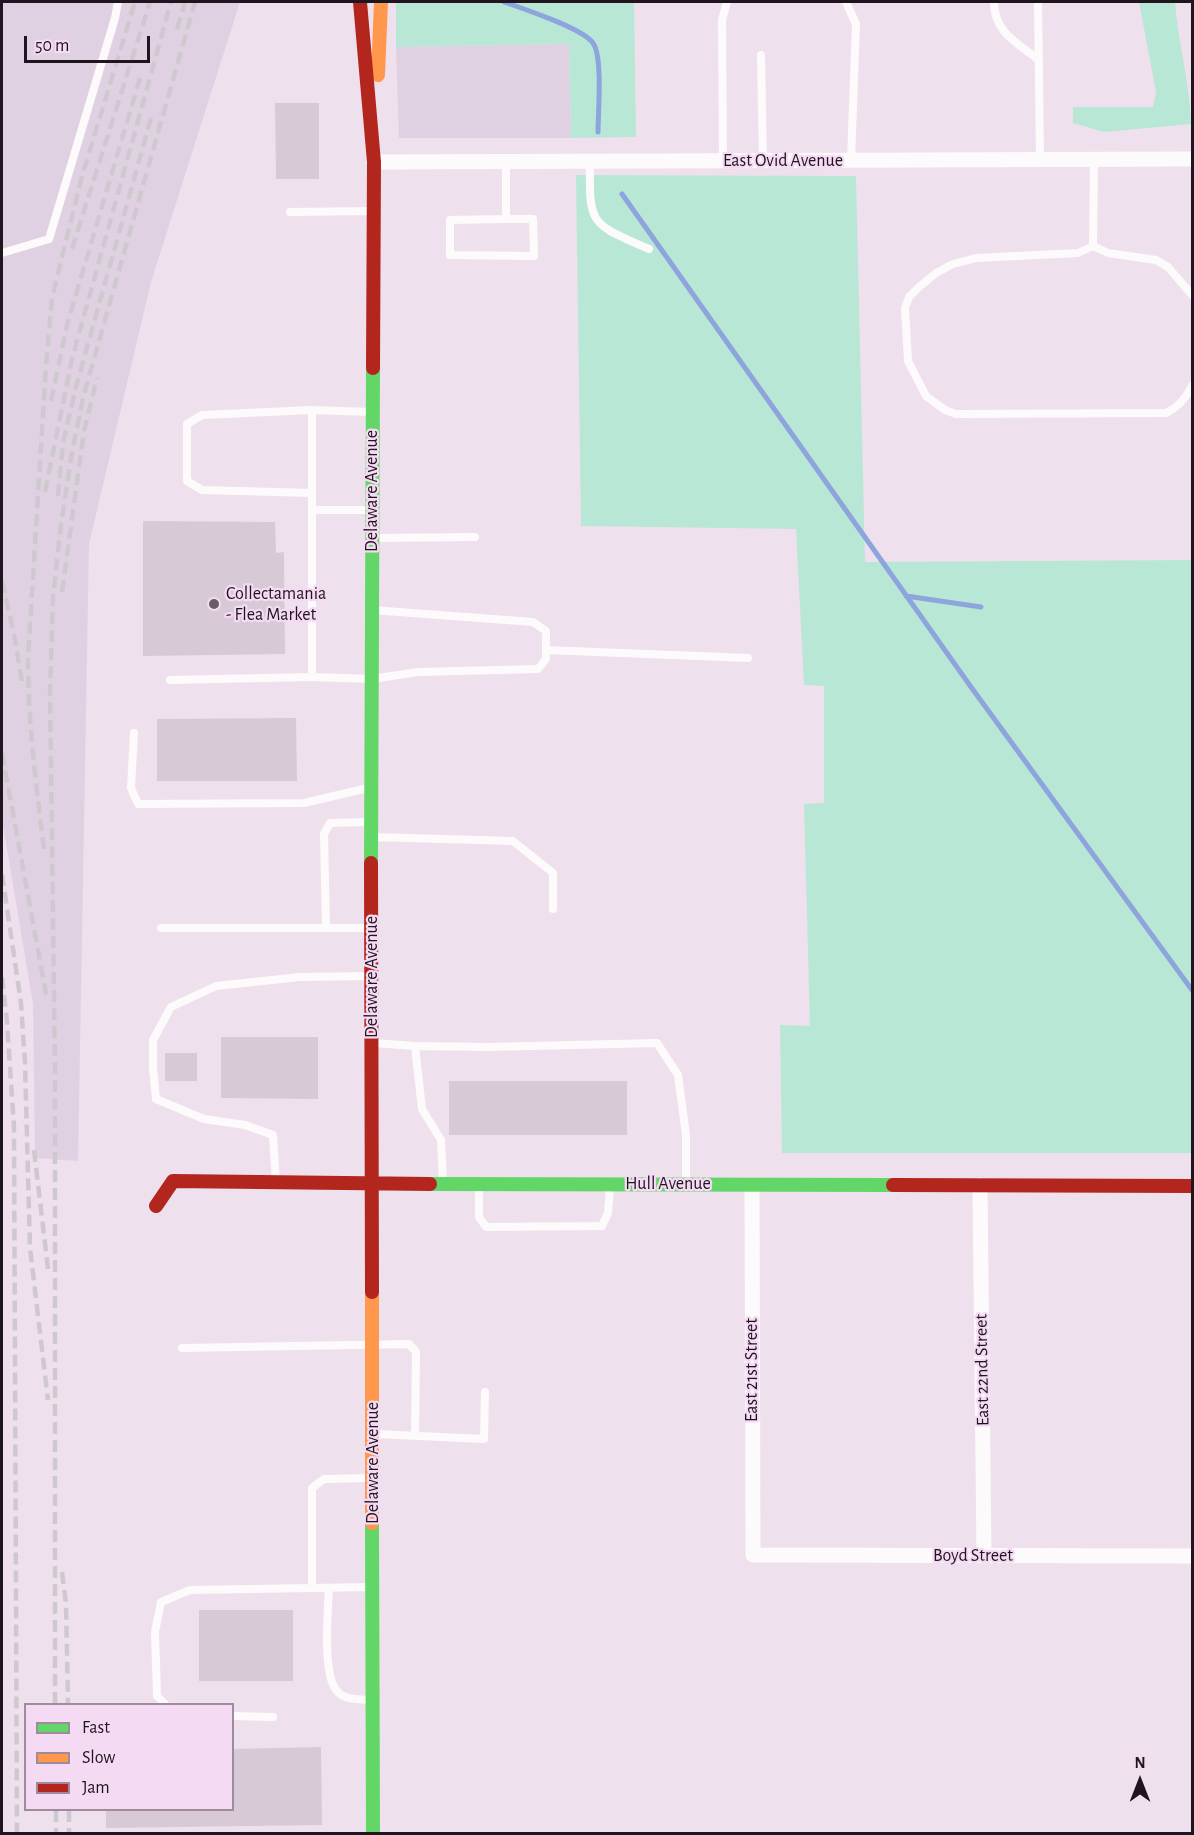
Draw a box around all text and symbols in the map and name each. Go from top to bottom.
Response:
scale bar [27,24,153,62]
text: 50 m [35,37,69,55]
street label: East Ovid Avenue [723,150,843,172]
street label: Delaware Avenue [361,430,383,552]
place label: Collectamania - Flea Market [226,583,326,626]
marker: Collectamania - Flea Market [207,597,221,611]
street label: Delaware Avenue [361,916,383,1038]
street label: Hull Avenue [625,1173,711,1195]
street label: East 22nd Street [970,1314,994,1426]
street label: East 21st Street [741,1318,763,1422]
street label: Delaware Avenue [362,1402,384,1524]
street label: Boyd Street [933,1545,1013,1567]
legend [24,1703,234,1811]
text: Fast [82,1719,110,1737]
text: Slow [82,1749,115,1767]
north arrow [1110,1751,1170,1811]
text: N [1134,1755,1146,1771]
text: Jam [82,1779,110,1797]

